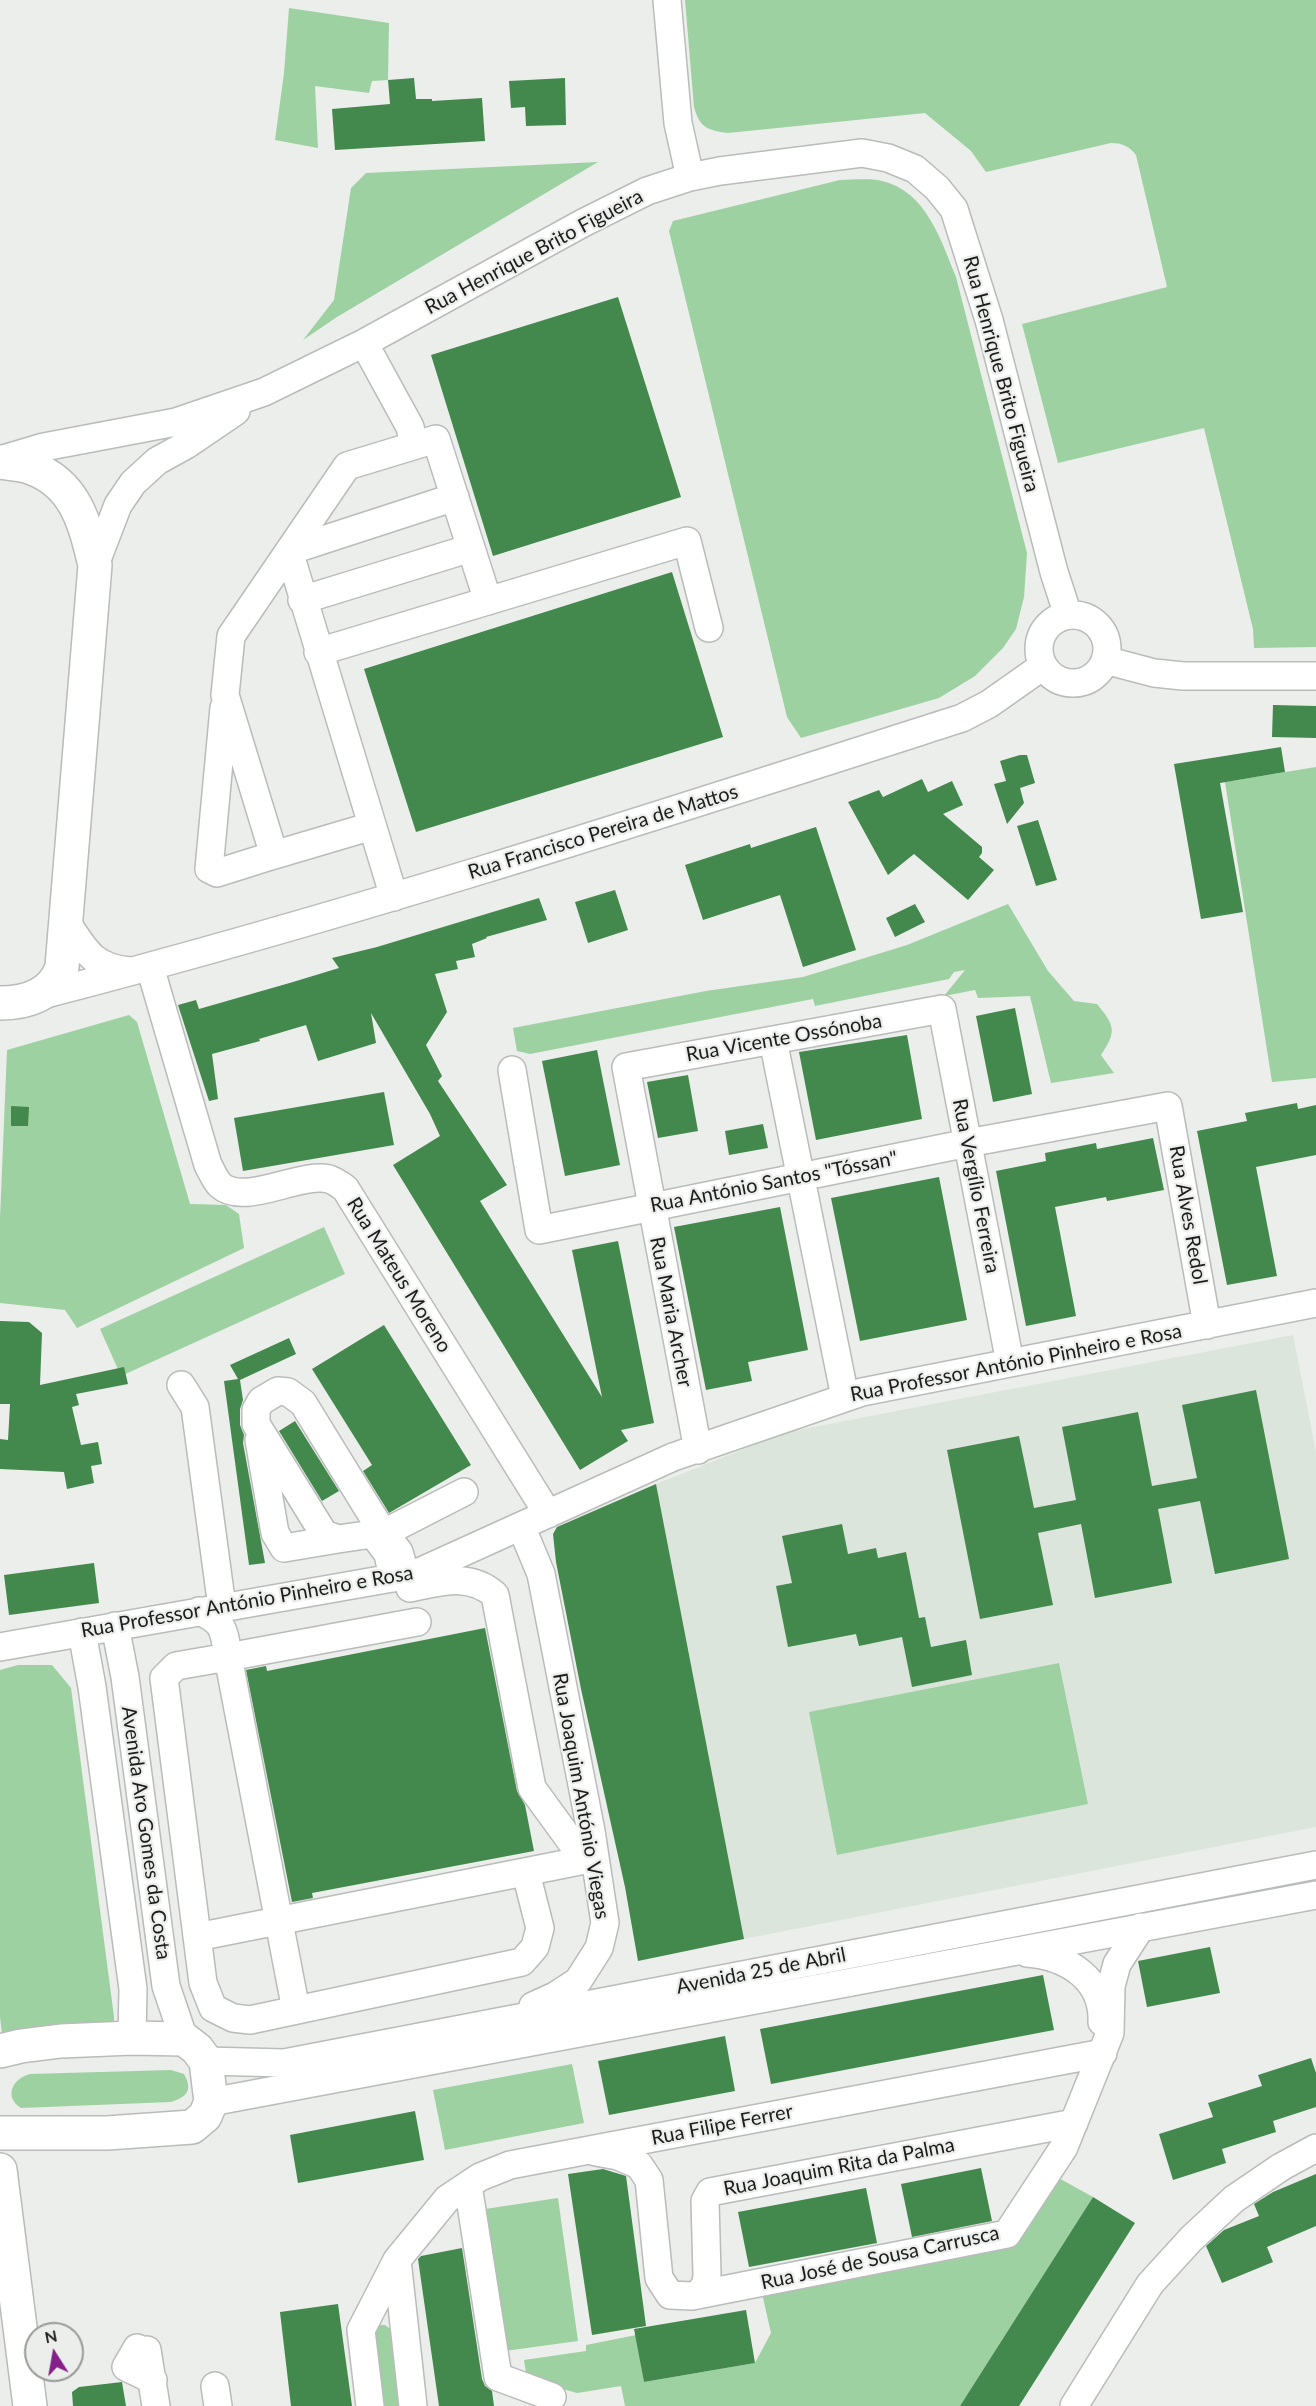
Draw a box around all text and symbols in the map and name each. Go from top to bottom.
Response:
street label: Rua Henrique Brito Figueira [421,184,647,320]
street label: Rua Henrique Brito Figueira [958,253,1044,495]
street label: Rua Francisco Pereira de Mattos [465,779,741,885]
street label: Rua Vicente Ossónoba [684,1009,884,1067]
street label: Rua Vergílio Ferreira [947,1097,1005,1275]
street label: Rua Alves Redol [1164,1144,1212,1286]
street label: Rua António Santos "Tóssan" [648,1146,900,1218]
street label: Rua Mateus Moreno [342,1193,456,1357]
street label: Rua Maria Archer [645,1235,697,1389]
street label: Rua Professor António Pinheiro e Rosa [848,1319,1184,1407]
street label: Rua Professor António Pinheiro e Rosa [79,1561,415,1643]
street label: Rua Joaquim António Viegas [548,1671,614,1921]
street label: Avenida Aro Gomes da Costa [116,1705,176,1961]
street label: Avenida 25 de Abril [674,1943,848,1999]
street label: Rua Filipe Ferrer [649,2100,795,2150]
street label: Rua Joaquim Rita da Palma [721,2133,957,2201]
street label: Rua José de Sousa Carrusca [759,2221,1001,2295]
north arrow [24,2322,84,2382]
text: N [43,2325,59,2346]

